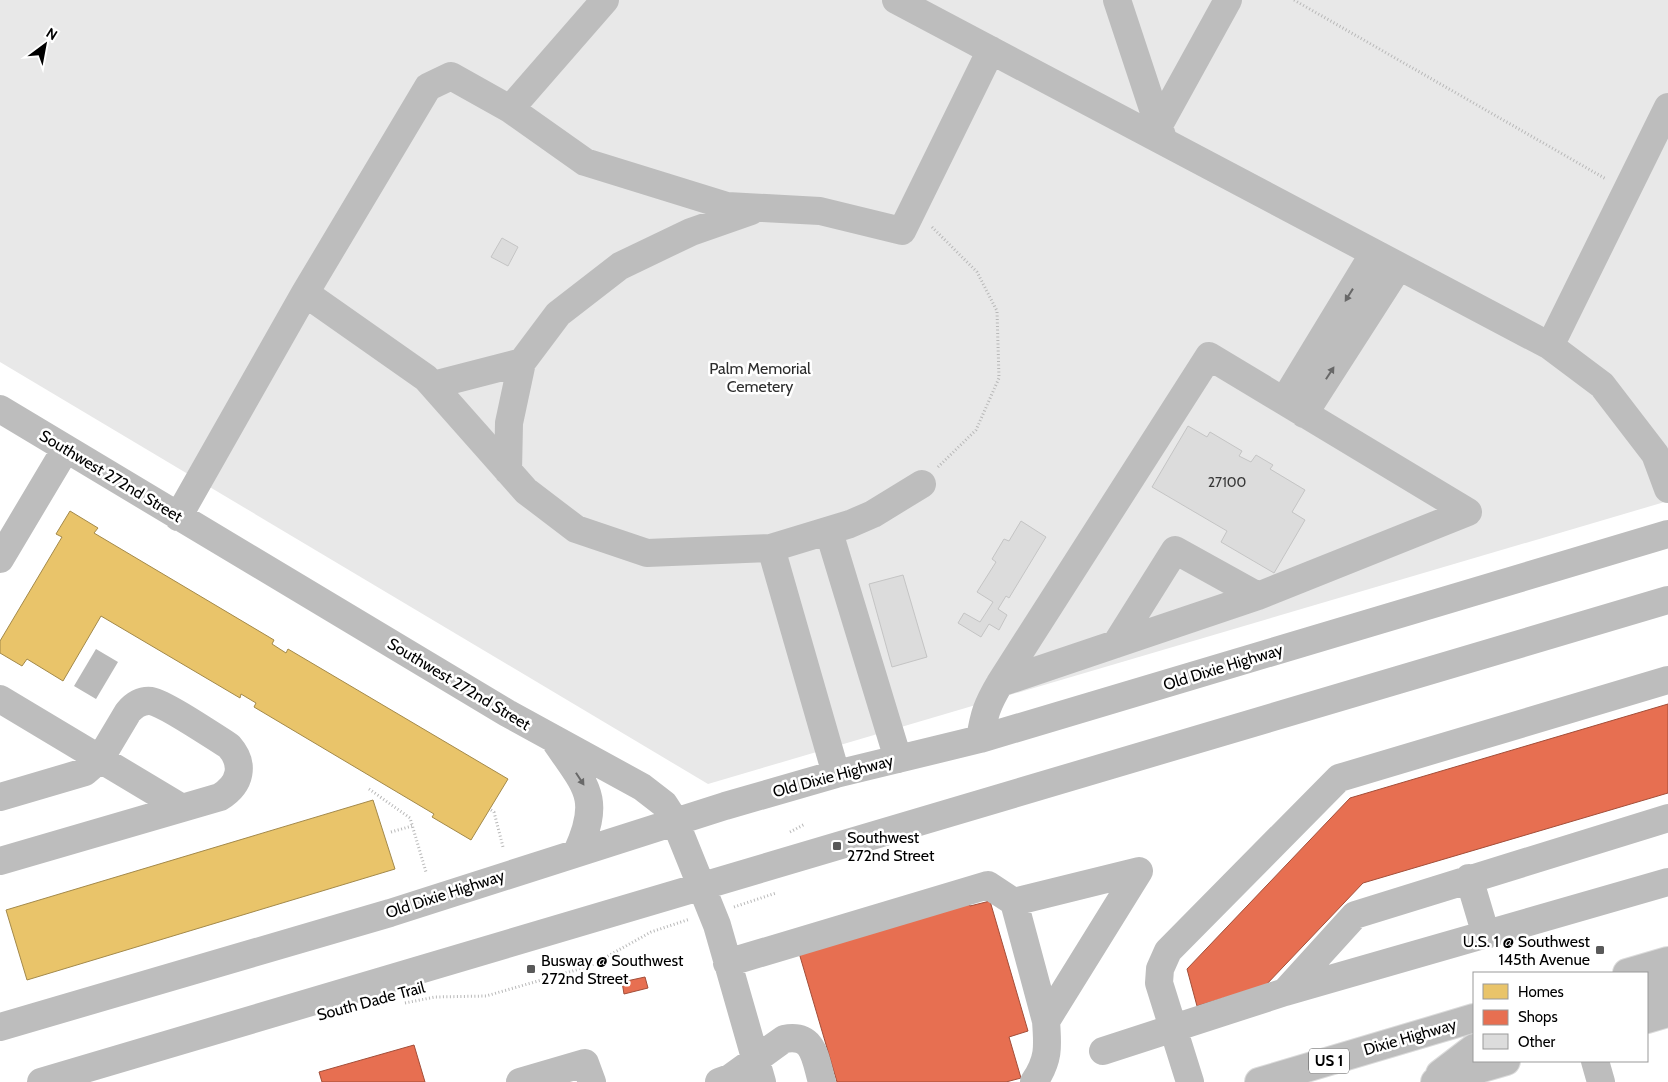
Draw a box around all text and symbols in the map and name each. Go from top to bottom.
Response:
north arrow [20,20,70,70]
text: N [43,24,61,44]
one-way arrow [1344,288,1354,301]
park label: Palm Memorial Cemetery [709,359,811,396]
one-way arrow [1326,366,1335,379]
street label: Southwest 272nd Street [36,426,186,526]
house number: 27100 [1208,473,1246,491]
street label: Southwest 272nd Street [384,634,534,734]
street label: Old Dixie Highway [1161,640,1285,694]
street label: Old Dixie Highway [771,751,895,801]
one-way arrow [575,773,585,786]
place label: Southwest 272nd Street [847,828,935,865]
marker: Southwest 272nd Street [831,840,843,852]
street label: Old Dixie Highway [383,866,507,922]
place label: U.S. 1 @ Southwest 145th Avenue [1463,932,1591,969]
marker: U.S. 1 @ Southwest 145th Avenue [1594,944,1606,956]
place label: Busway @ Southwest 272nd Street [541,951,684,988]
marker: Busway @ Southwest 272nd Street [525,963,537,975]
legend [1473,972,1648,1062]
street label: South Dade Trail [315,977,427,1025]
text: Homes [1518,983,1564,1001]
text: Shops [1518,1008,1558,1026]
street label: Dixie Highway [1361,1015,1459,1059]
text: Other [1518,1033,1555,1051]
road number: US 1 [1309,1048,1349,1074]

